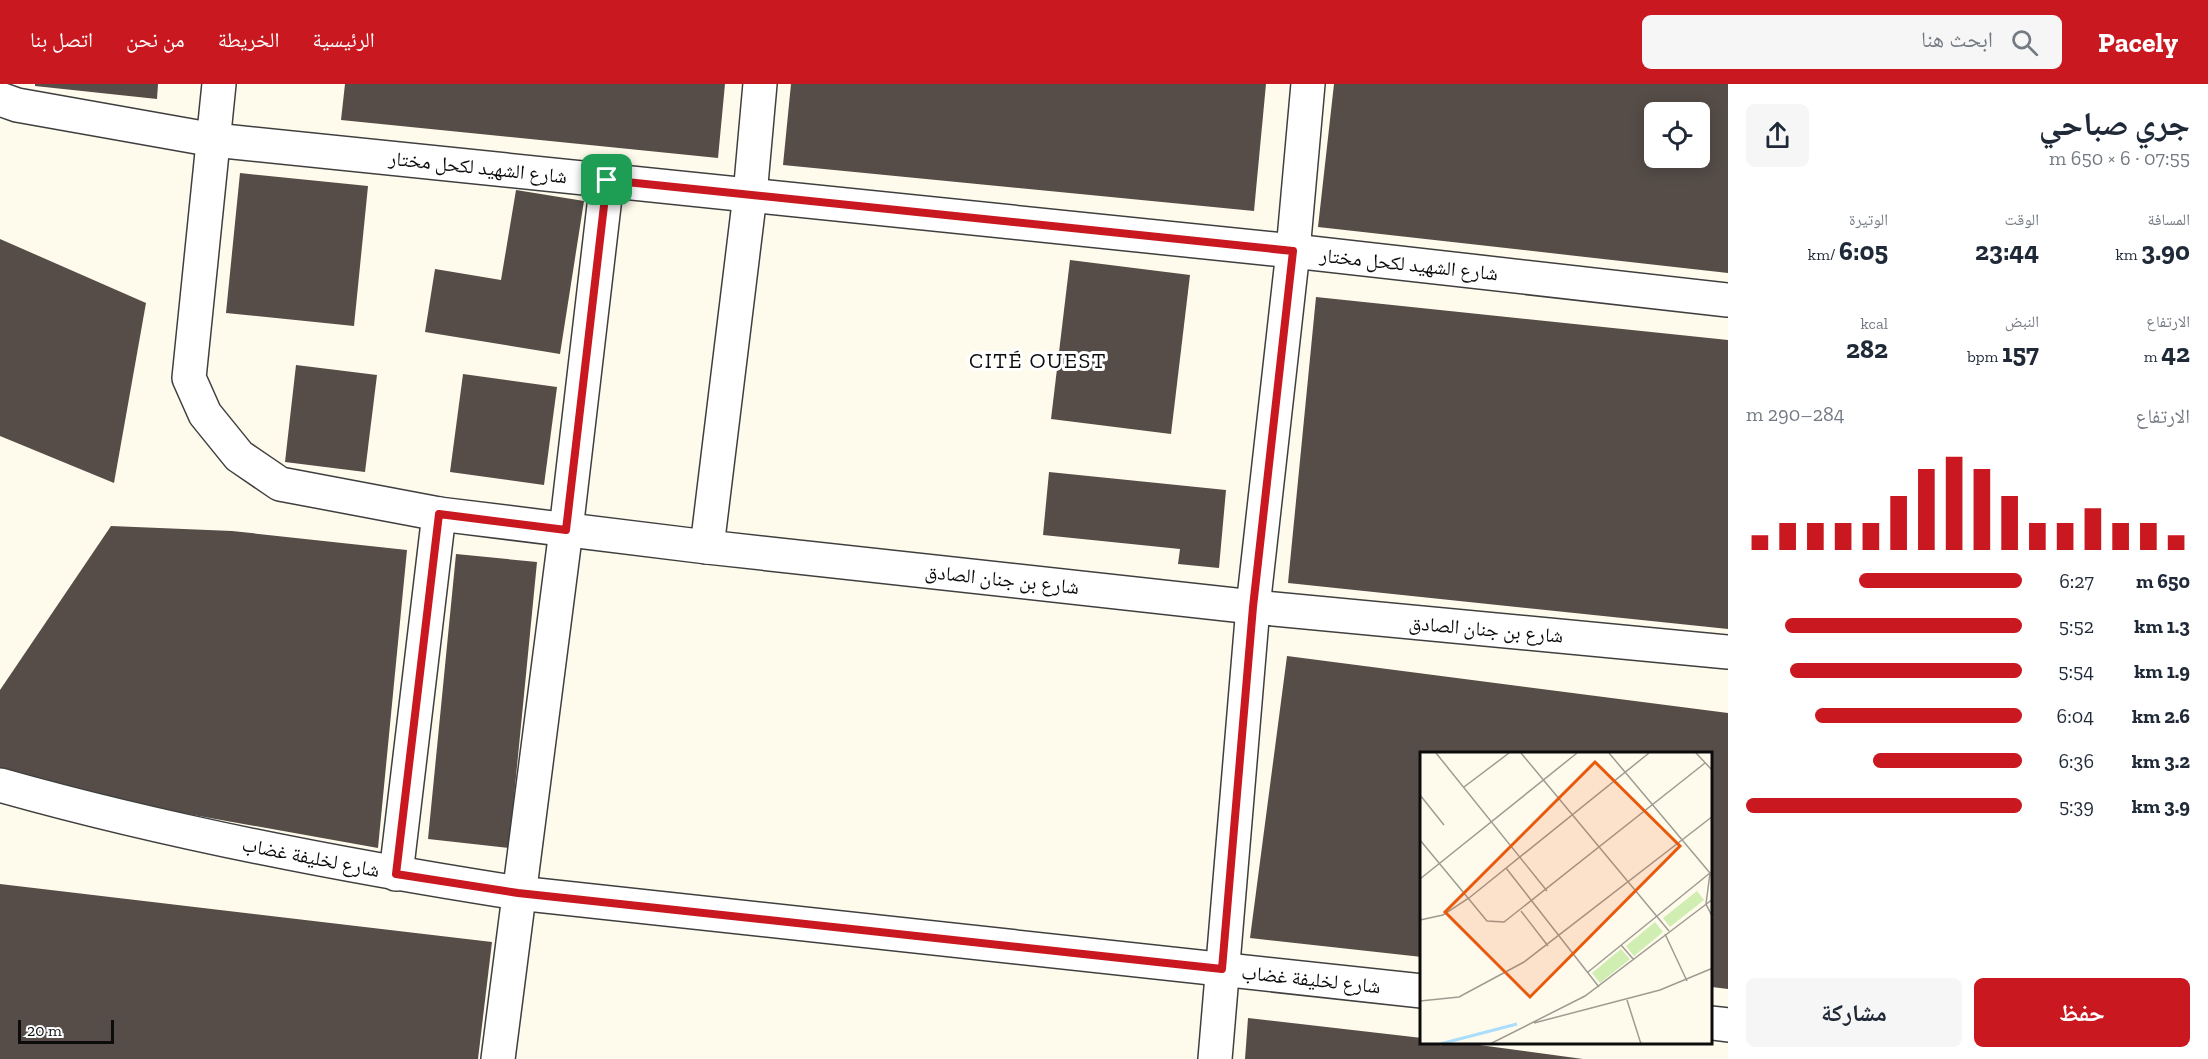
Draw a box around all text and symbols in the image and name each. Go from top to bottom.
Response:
search box [1642,15,2062,69]
text: ابحث هنا [1921,26,1993,53]
icon: search [2008,26,2041,59]
text: Pacely [2098,26,2178,59]
text: اتصل بنا [30,27,93,52]
text: من نحن [126,27,185,52]
text: الخريطة [218,27,279,52]
text: الرئيسية [312,27,375,52]
map controls [1644,102,1710,168]
button: locate [1644,102,1710,168]
button: share [1746,104,1809,167]
text: جري صباحي [2039,104,2190,143]
street label: شارع الشهيد لكحل مختار [387,146,568,189]
text: 07:55 · 6 × 650 m [2049,146,2190,170]
pin [581,154,632,205]
icon: arrive [590,163,623,196]
text: الوتيرة [1849,210,1888,229]
text: الوقت [2005,210,2039,229]
text: المسافة [2148,210,2190,229]
text: 6:05 [1839,235,1888,267]
text: 23:44 [1975,235,2039,267]
text: 3.90 [2141,235,2190,267]
street label: شارع الشهيد لكحل مختار [1318,243,1499,286]
text: /km [1808,245,1839,264]
text: km [2116,245,2141,264]
text: النبض [2005,312,2039,331]
text: الارتفاع [2146,312,2190,331]
text: kcal [1861,314,1888,333]
text: 282 [1846,333,1888,365]
text: 157 [2002,337,2039,369]
text: 42 [2161,337,2190,369]
district label: CITÉ OUEST [969,347,1107,374]
text: bpm [1967,347,2002,366]
text: m [2144,347,2161,366]
text: 284–290 m [1746,402,1845,426]
text: الارتفاع [2135,404,2190,428]
street label: شارع بن جنان الصادق [924,559,1080,600]
text: 6:27 [2059,569,2094,593]
text: 650 m [2136,569,2190,593]
street label: شارع بن جنان الصادق [1408,610,1564,649]
text: 5:52 [2059,614,2094,638]
text: 1.3 km [2134,614,2190,638]
text: 5:54 [2058,659,2094,683]
text: 1.9 km [2134,659,2190,683]
text: 6:04 [2057,704,2094,728]
text: 2.6 km [2132,704,2190,728]
text: 6:36 [2059,749,2094,773]
text: 3.2 km [2132,749,2190,773]
inset map [1420,752,1713,1044]
text: 5:39 [2059,794,2094,818]
text: 3.9 km [2132,794,2190,818]
street label: شارع لخليفة غضاب [240,832,382,883]
street label: شارع لخليفة غضاب [1240,960,1382,999]
button: مشاركة [1746,978,1962,1047]
button: حفظ [1974,978,2190,1047]
scale bar [18,1017,114,1044]
text: 20 m [27,1021,62,1040]

